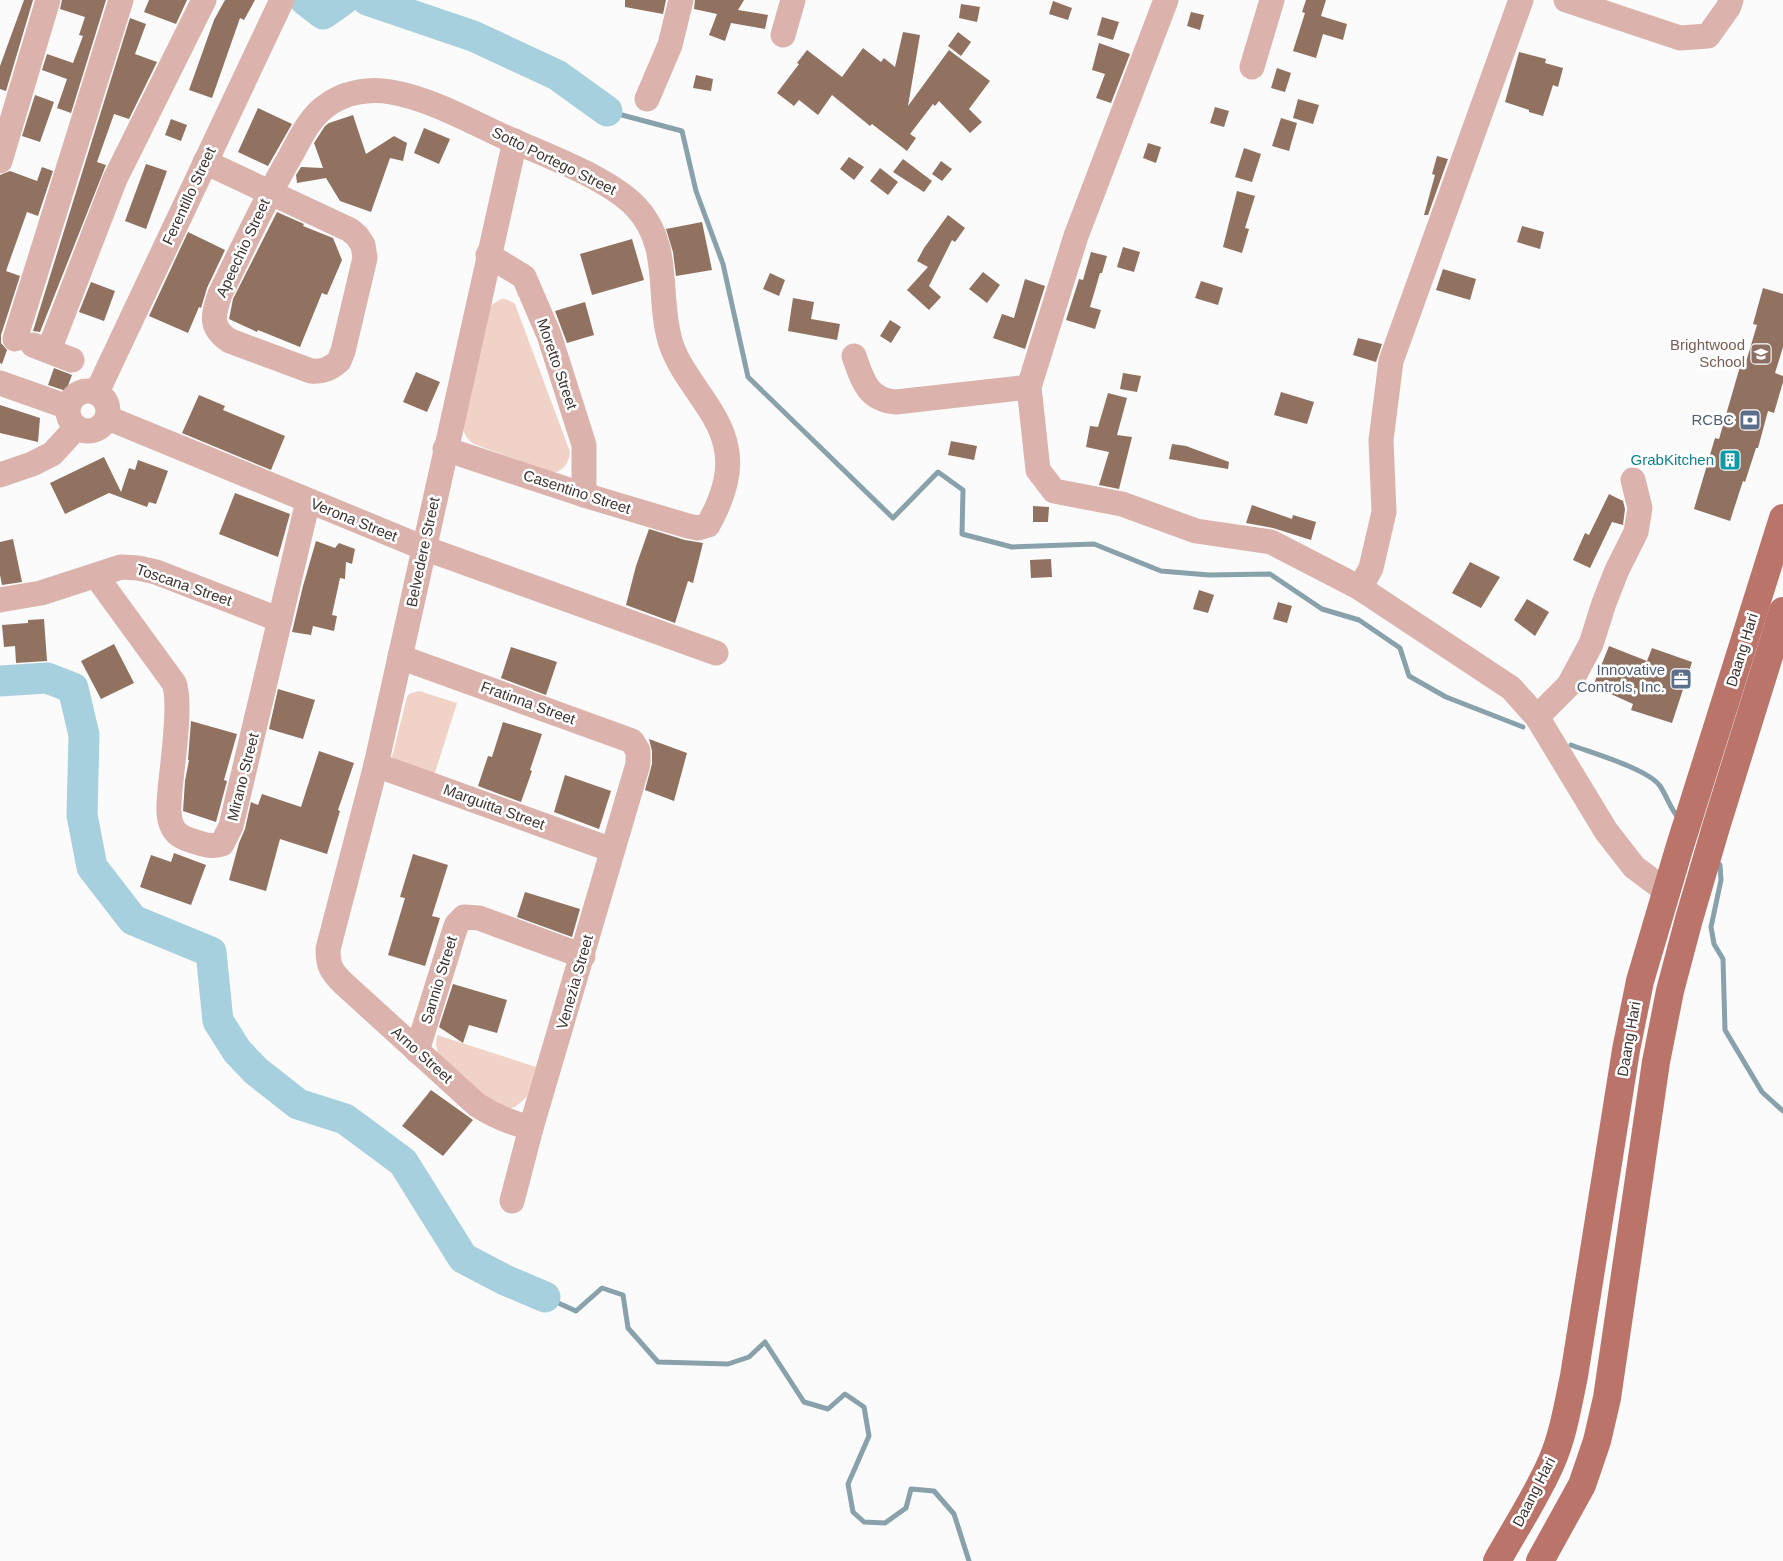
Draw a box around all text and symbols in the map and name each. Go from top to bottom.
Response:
street label: Sotto Portego Street [489,123,620,198]
street label: Ferentillo Street [158,143,219,247]
street label: Apeechio Street [212,195,273,300]
street label: Moretto Street [534,316,581,412]
place label: Brightwood School [1670,336,1745,370]
school or university icon: Brightwood School [1749,342,1773,366]
bank icon: RCBC [1738,408,1762,432]
place label: RCBC [1691,411,1734,428]
building icon: GrabKitchen [1718,448,1742,472]
place label: GrabKitchen [1631,451,1714,468]
street label: Casentino Street [521,466,634,517]
street label: Verona Street [308,494,401,545]
street label: Belvedere Street [403,495,443,608]
street label: Toscana Street [134,560,235,609]
street label: Daang Hari [1722,611,1761,689]
place label: Innovative Controls, Inc. [1577,661,1665,695]
office icon: Innovative Controls, Inc. [1669,667,1693,691]
street label: Fratinna Street [479,678,578,728]
street label: Mirano Street [223,730,262,823]
street label: Marguitta Street [441,780,548,833]
street label: Venezia Street [553,932,596,1031]
street label: Sannio Street [417,933,460,1026]
street label: Daang Hari [1614,1000,1643,1078]
street label: Arno Street [388,1023,457,1087]
street label: Daang Hari [1509,1454,1558,1529]

